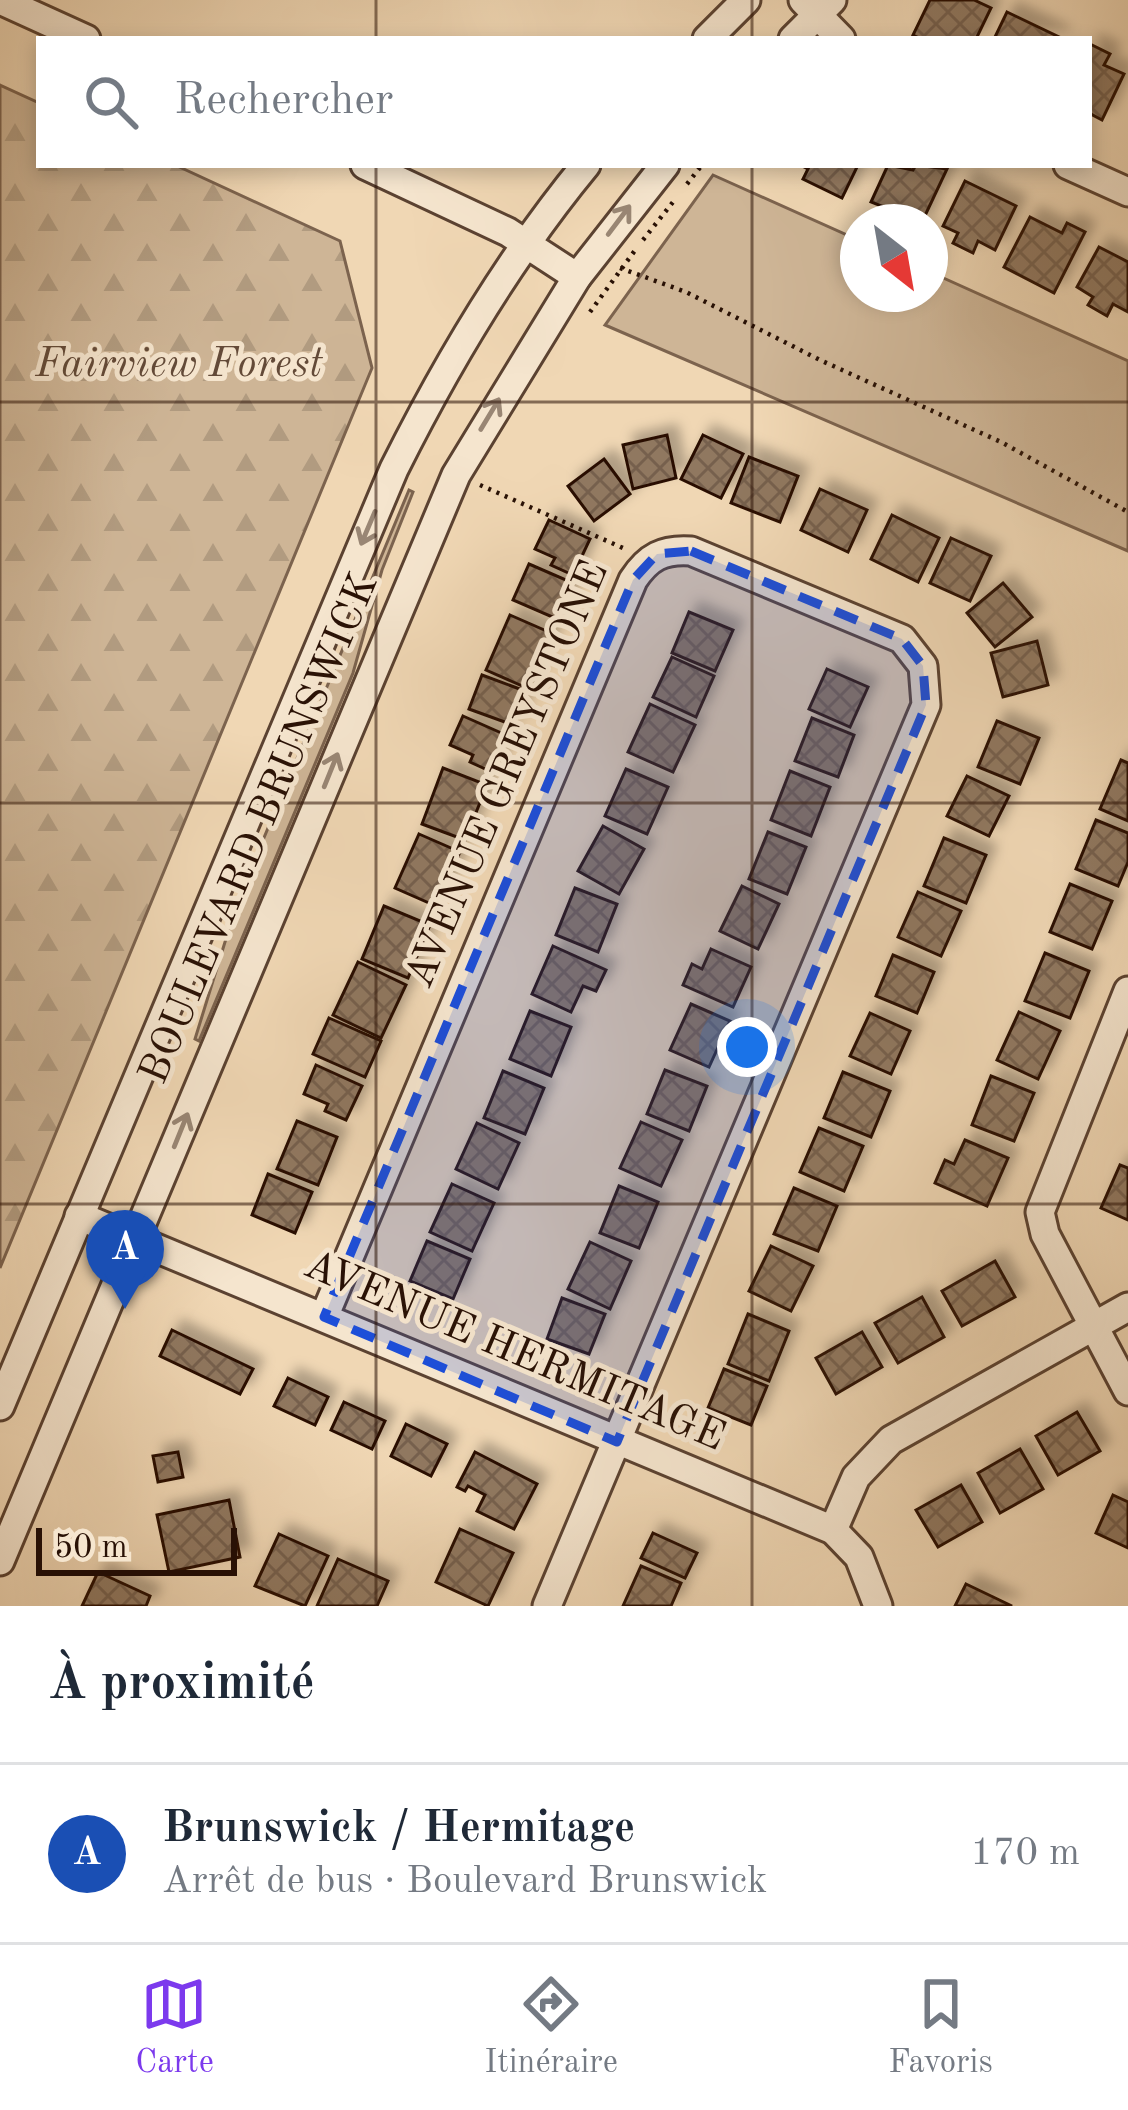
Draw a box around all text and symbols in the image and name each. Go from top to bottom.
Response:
search box [36,36,1092,168]
icon: search [78,69,144,135]
text: Rechercher [174,79,393,124]
one-way arrow [605,204,632,236]
north arrow [840,204,948,312]
park label: Fairview Forest [34,344,323,386]
one-way arrow [478,398,502,432]
one-way arrow [355,510,377,546]
street label: AVENUE GREYSTONE [399,556,617,994]
street label: BOULEVARD BRUNSWICK [133,568,387,1090]
one-way arrow [321,752,343,788]
your location [717,1017,777,1077]
one-way arrow [172,1112,193,1149]
pin: A [86,1210,164,1309]
street label: AVENUE HERMITAGE [298,1244,730,1460]
scale bar [36,1522,237,1575]
text: 50 m [54,1532,128,1565]
text: À proximité [48,1659,315,1710]
text: Brunswick / Hermitage [162,1807,635,1852]
text: A [72,1834,102,1873]
text: 170 m [970,1834,1080,1873]
text: Arrêt de bus · Boulevard Brunswick [162,1862,767,1901]
tab: Carte [135,1971,214,2084]
tab: Itinéraire [484,1971,618,2084]
tab: Favoris [888,1971,993,2084]

